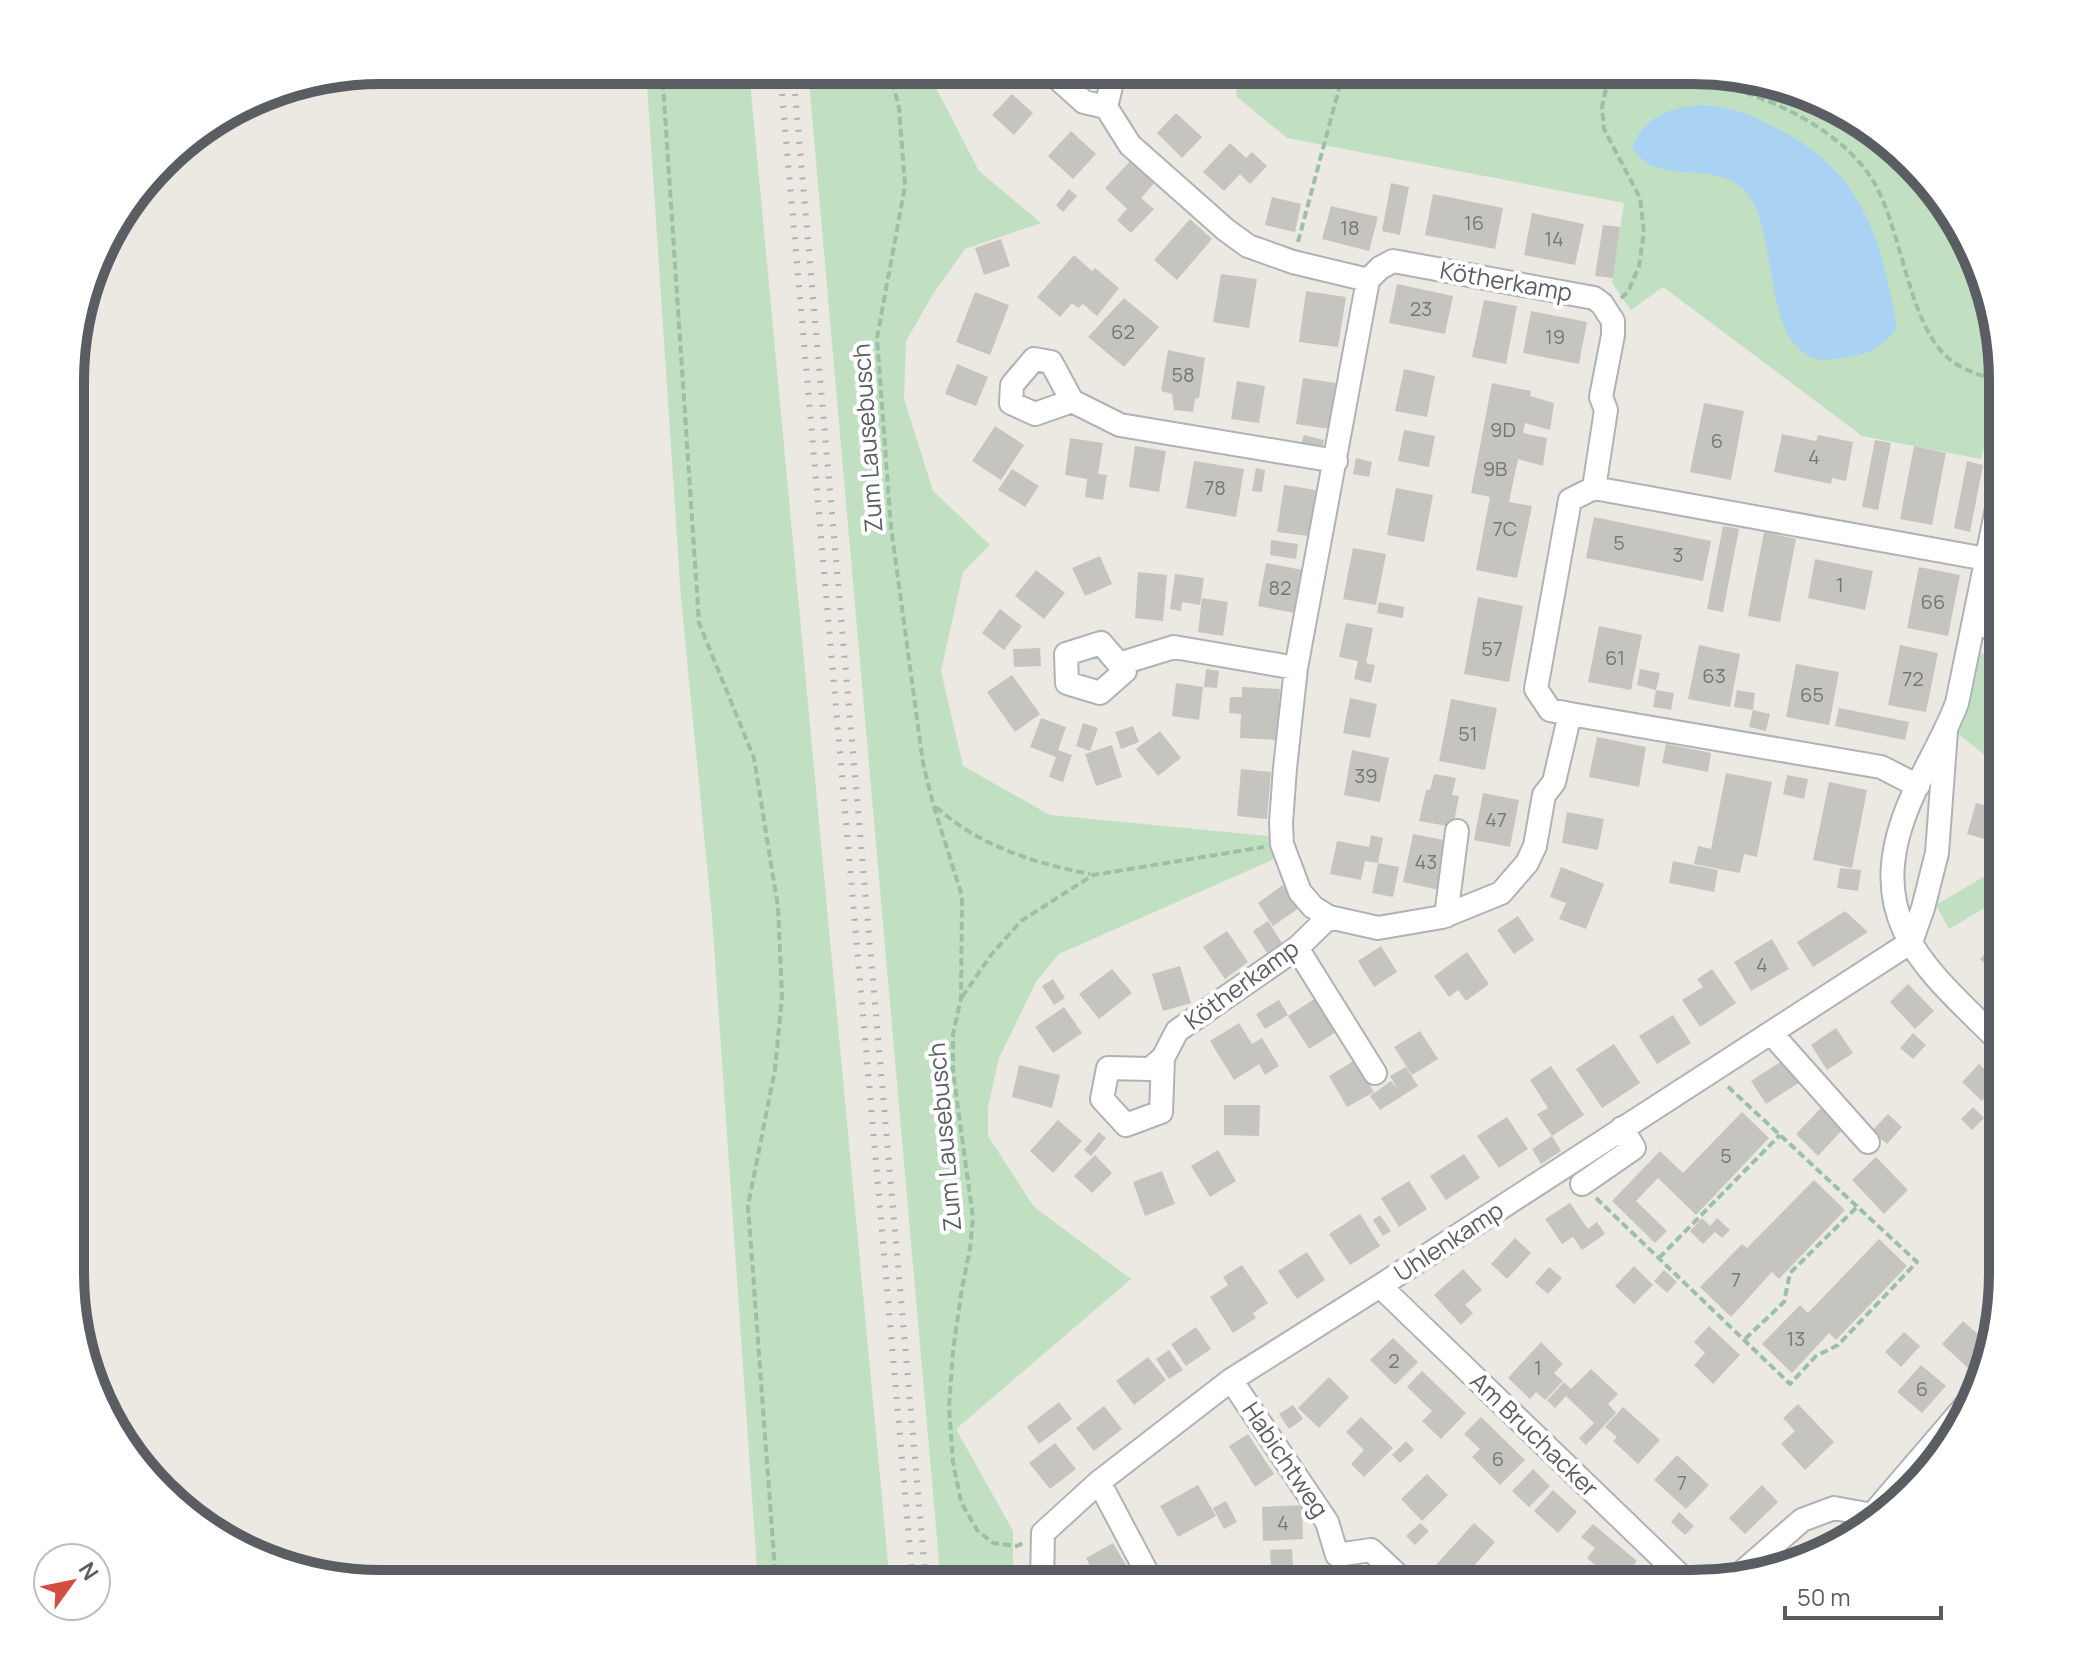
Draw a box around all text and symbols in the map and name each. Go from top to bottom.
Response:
house number: 16 [1464,209,1484,236]
house number: 18 [1340,214,1360,241]
house number: 14 [1544,225,1564,252]
street label: Kötherkamp [1437,253,1575,308]
house number: 23 [1410,295,1432,322]
house number: 62 [1111,318,1135,345]
house number: 19 [1545,323,1565,350]
street label: Zum Lausebusch [843,343,890,534]
house number: 58 [1171,361,1195,388]
house number: 9D [1490,416,1516,443]
house number: 6 [1711,427,1723,454]
house number: 4 [1808,443,1820,470]
house number: 9B [1483,455,1507,482]
house number: 78 [1204,474,1226,501]
house number: 7C [1493,515,1517,542]
house number: 5 [1613,529,1625,556]
house number: 3 [1672,541,1684,568]
house number: 1 [1836,571,1844,598]
house number: 82 [1268,574,1292,601]
house number: 66 [1921,588,1945,615]
house number: 57 [1481,635,1503,662]
house number: 61 [1605,644,1625,671]
house number: 63 [1702,662,1726,689]
house number: 72 [1902,665,1924,692]
house number: 65 [1800,681,1824,708]
house number: 51 [1458,720,1478,747]
house number: 39 [1354,762,1378,789]
house number: 47 [1485,806,1507,833]
house number: 43 [1415,848,1437,875]
street label: Kötherkamp [1177,931,1305,1036]
house number: 4 [1756,951,1768,978]
street label: Zum Lausebusch [919,1041,968,1233]
house number: 5 [1720,1142,1732,1169]
street label: Uhlenkamp [1387,1193,1509,1288]
house number: 7 [1731,1266,1741,1293]
house number: 13 [1787,1325,1805,1352]
house number: 2 [1388,1347,1400,1374]
house number: 1 [1534,1354,1542,1381]
street label: Am Bruchacker [1464,1364,1607,1504]
house number: 6 [1916,1375,1928,1402]
street label: Habichtweg [1235,1395,1337,1523]
house number: 6 [1492,1445,1504,1472]
house number: 7 [1677,1469,1687,1496]
house number: 4 [1277,1509,1289,1536]
north arrow [32,1542,112,1622]
text: N [72,1556,106,1586]
scale bar [1785,1570,1941,1620]
text: 50 m [1797,1580,1851,1613]

